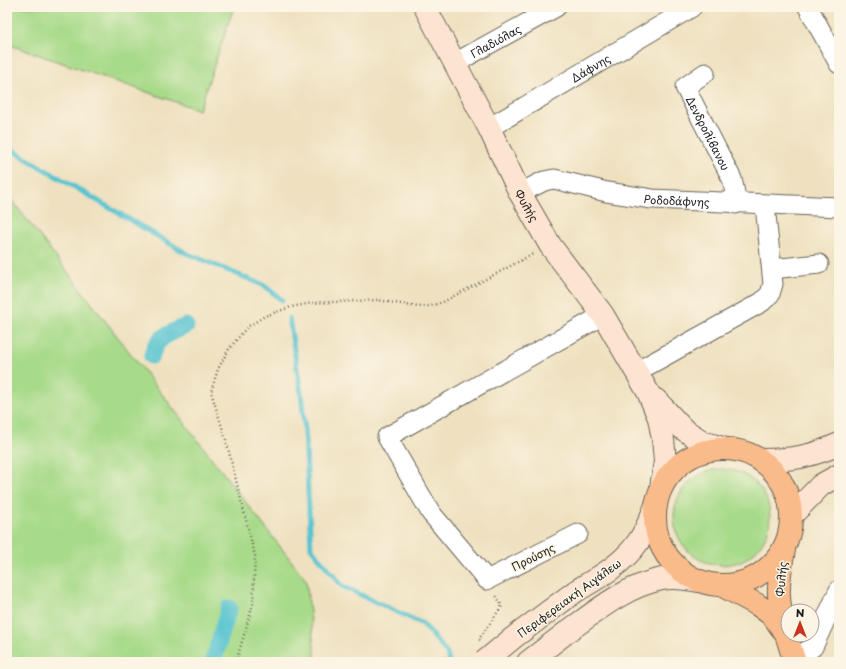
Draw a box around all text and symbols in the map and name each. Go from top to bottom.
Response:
street label: Γλαδιόλας [467,20,524,62]
street label: Δάφνης [567,49,614,86]
street label: Δενδρολίβανου [682,93,735,173]
street label: Φυλής [511,186,543,225]
street label: Ροδοδάφνης [643,189,710,210]
street label: Προύσης [508,539,558,575]
street label: Περιφερειακή Αιγάλεω [513,554,625,642]
street label: Φυλής [771,560,791,597]
north arrow [780,603,820,643]
text: N [796,604,805,621]

